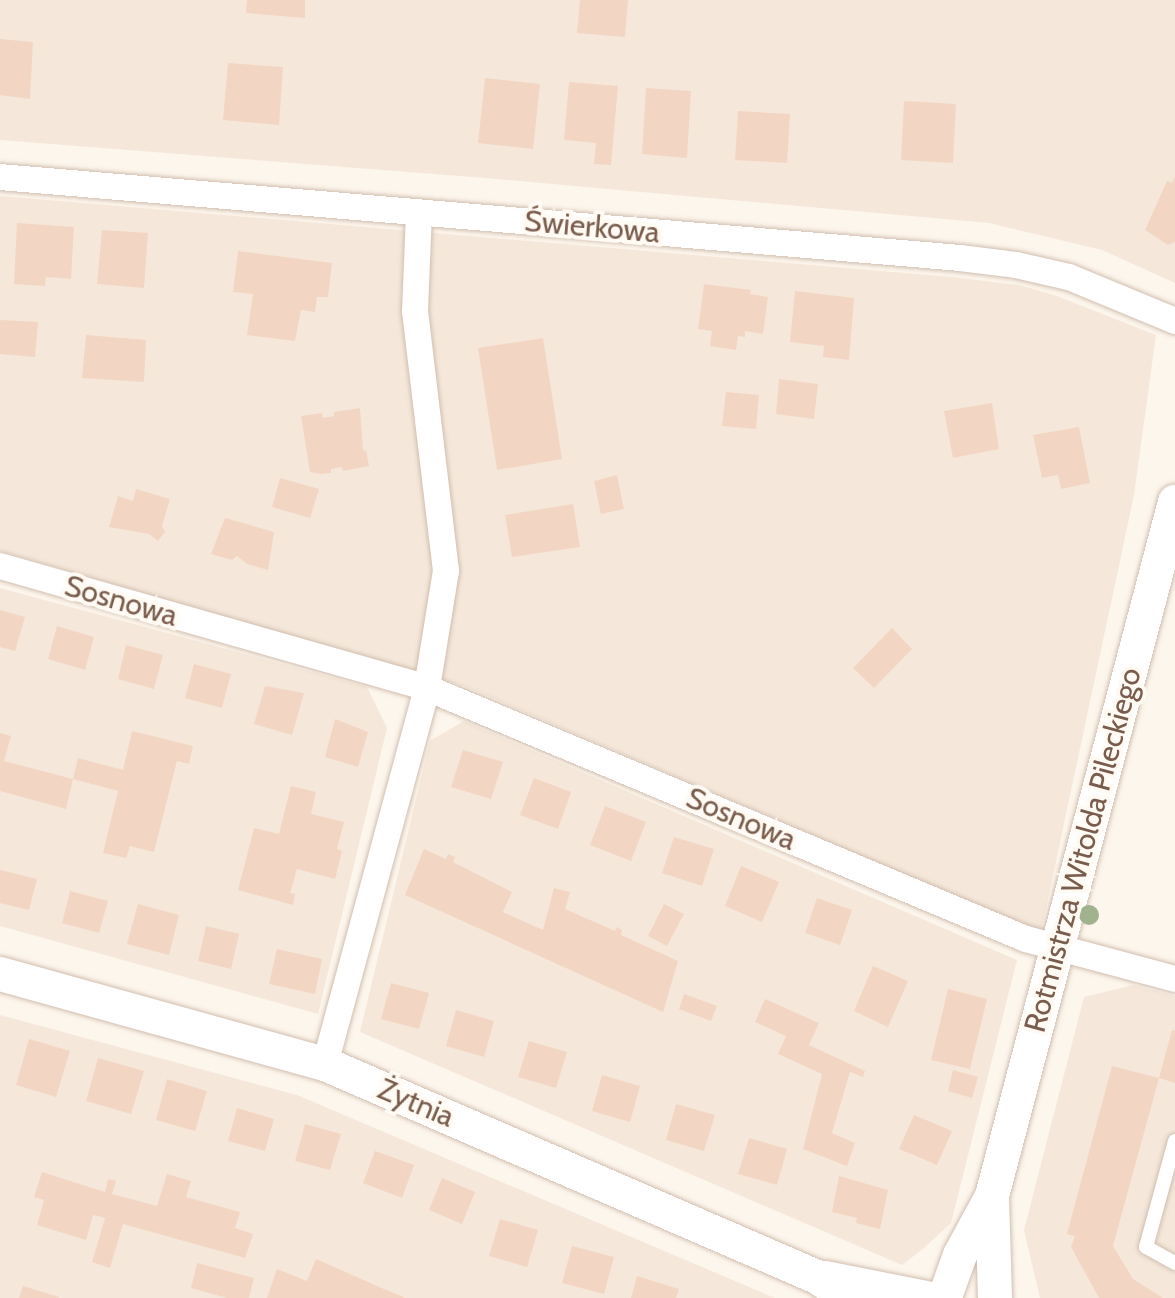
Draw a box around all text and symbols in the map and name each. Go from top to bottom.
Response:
street label: Świerkowa [523,203,661,251]
street label: Sosnowa [60,568,182,634]
street label: Rotmistrza Witolda Pileckiego [1017,664,1149,1036]
street label: Sosnowa [681,780,801,858]
street label: Żytnia [372,1071,460,1135]

